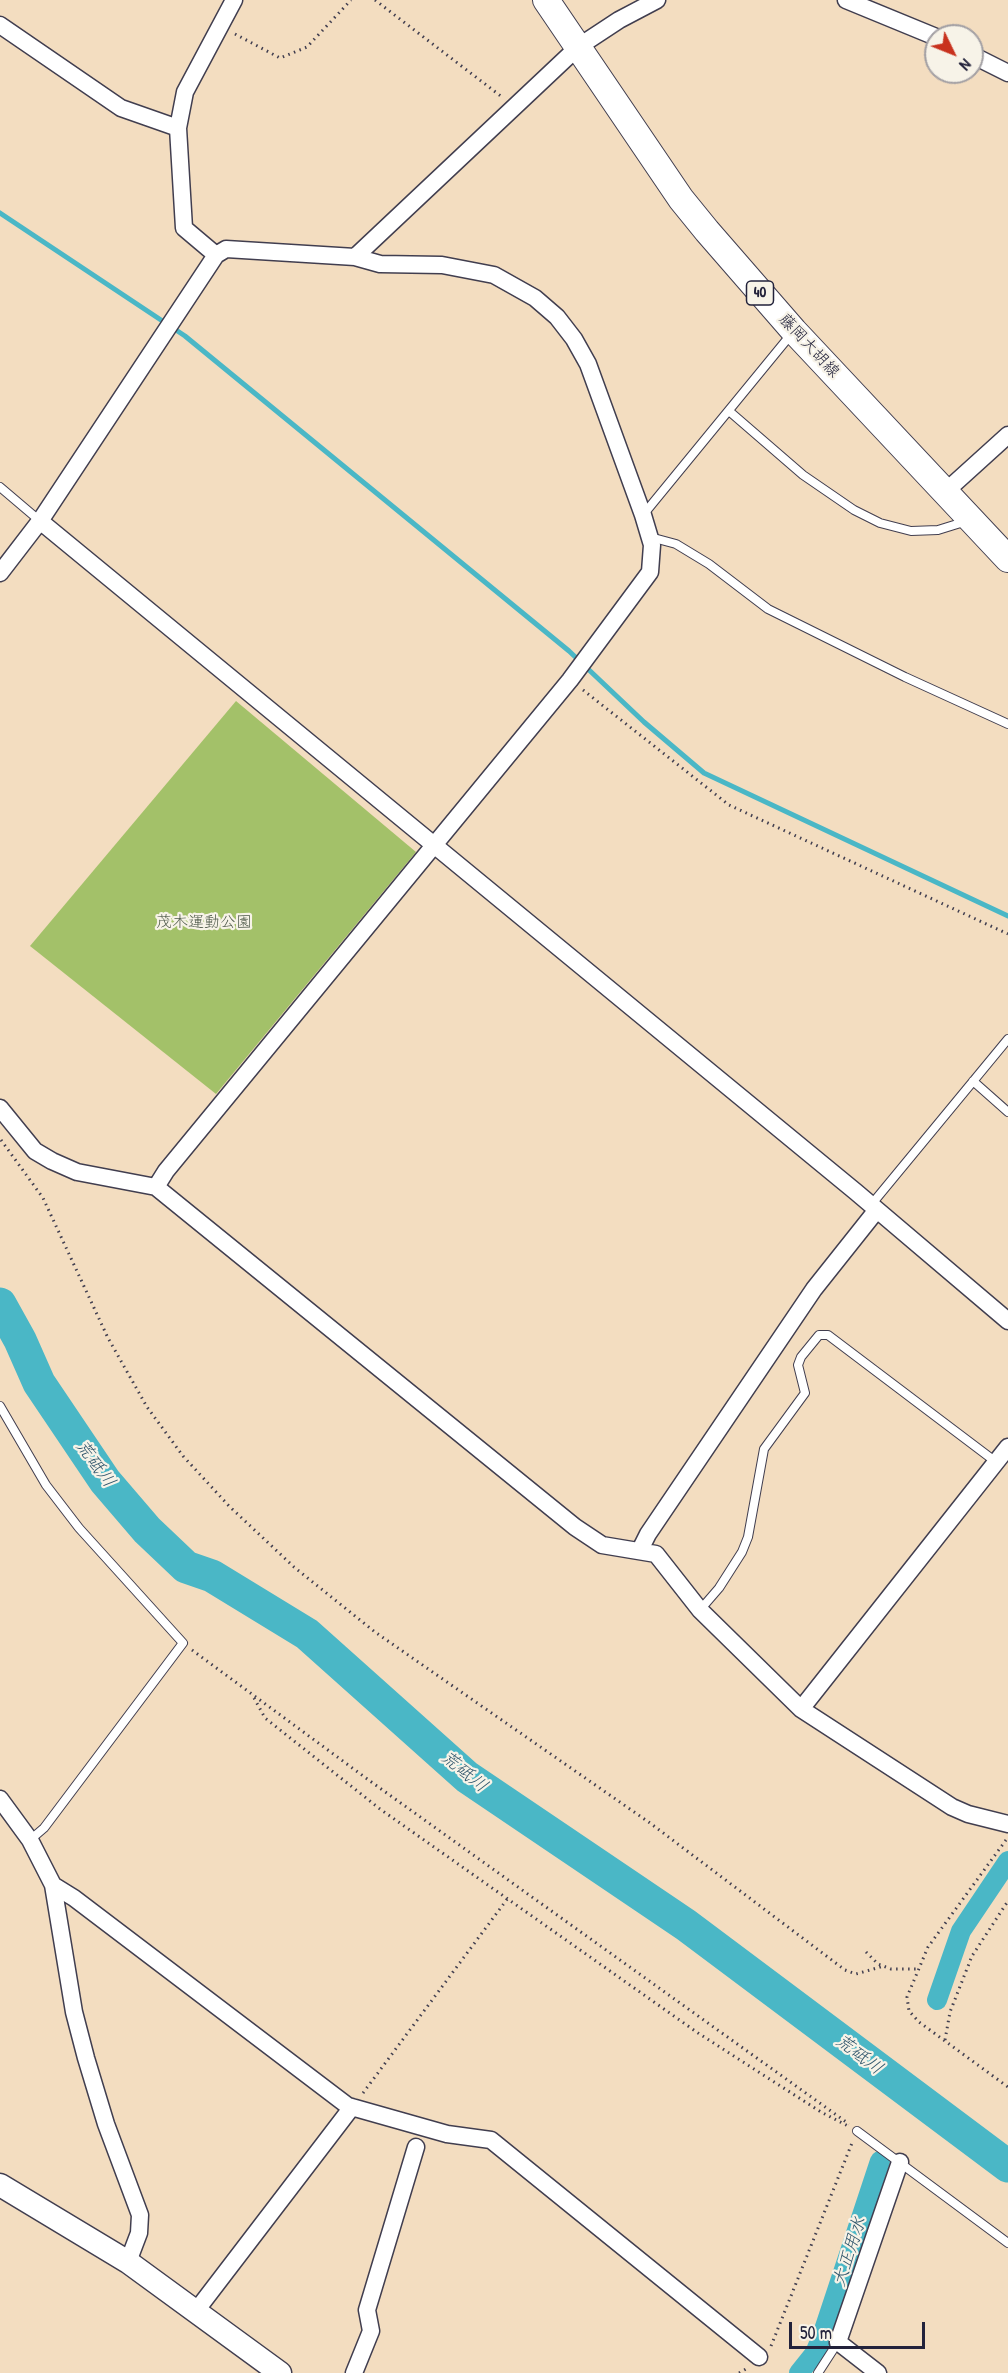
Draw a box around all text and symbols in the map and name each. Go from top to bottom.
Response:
north arrow [924,24,984,84]
text: N [955,54,977,76]
road number: 40 [746,281,774,305]
street label: 藤岡大胡線 [775,310,843,382]
park label: 茂木運動公園 [156,913,252,933]
water label: 荒砥川 [70,1436,120,1492]
water label: 荒砥川 [436,1747,492,1797]
water label: 荒砥川 [831,2030,887,2080]
water label: 大正用水 [829,2214,871,2290]
scale bar [792,2310,928,2348]
text: 50 m [800,2320,832,2345]

